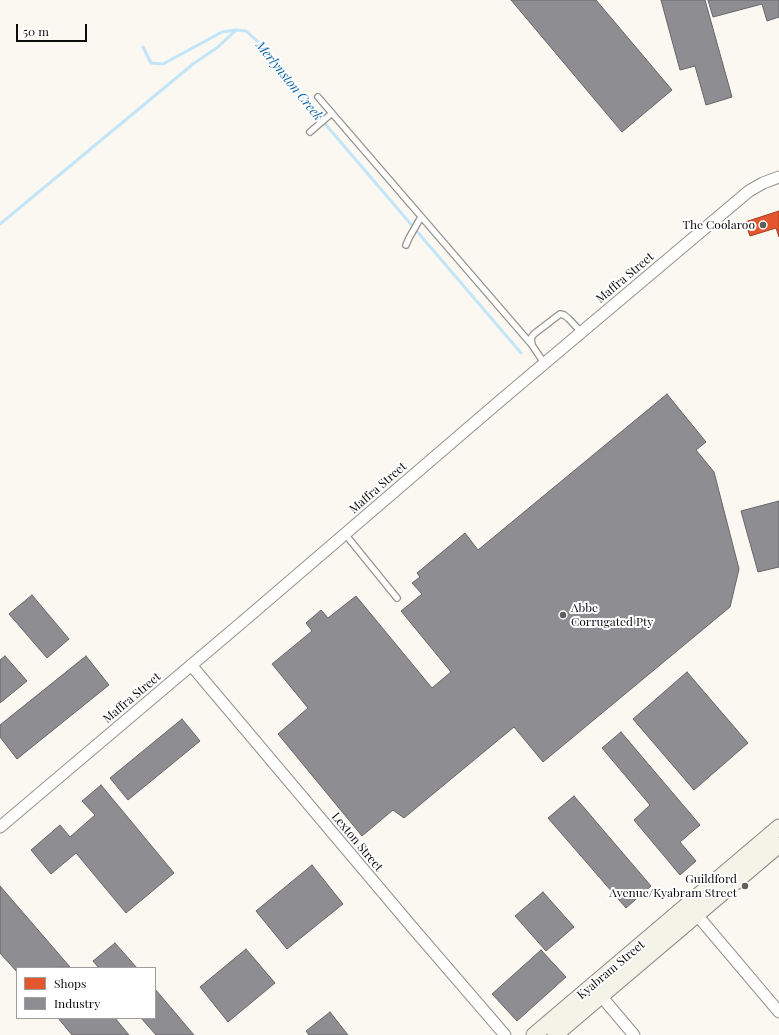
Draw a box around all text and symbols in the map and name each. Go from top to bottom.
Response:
scale bar [18,16,89,42]
text: 50 m [23,23,49,39]
water label: Merlynston Creek [252,38,326,124]
place label: The Coolaroo [683,218,755,232]
marker: The Coolaroo [758,220,768,230]
street label: Maffra Street [593,250,657,306]
street label: Maffra Street [347,459,409,517]
place label: Abbe Corrugated Pty [571,601,653,629]
marker: Abbe Corrugated Pty [558,610,568,620]
street label: Maffra Street [100,670,164,726]
street label: Lexton Street [328,810,386,874]
place label: Guildford Avenue/Kyabram Street [609,872,737,900]
marker: Guildford Avenue/Kyabram Street [740,881,750,891]
street label: Kyabram Street [574,938,648,1002]
legend [16,967,156,1019]
text: Shops [54,975,86,991]
text: Industry [54,995,100,1011]

